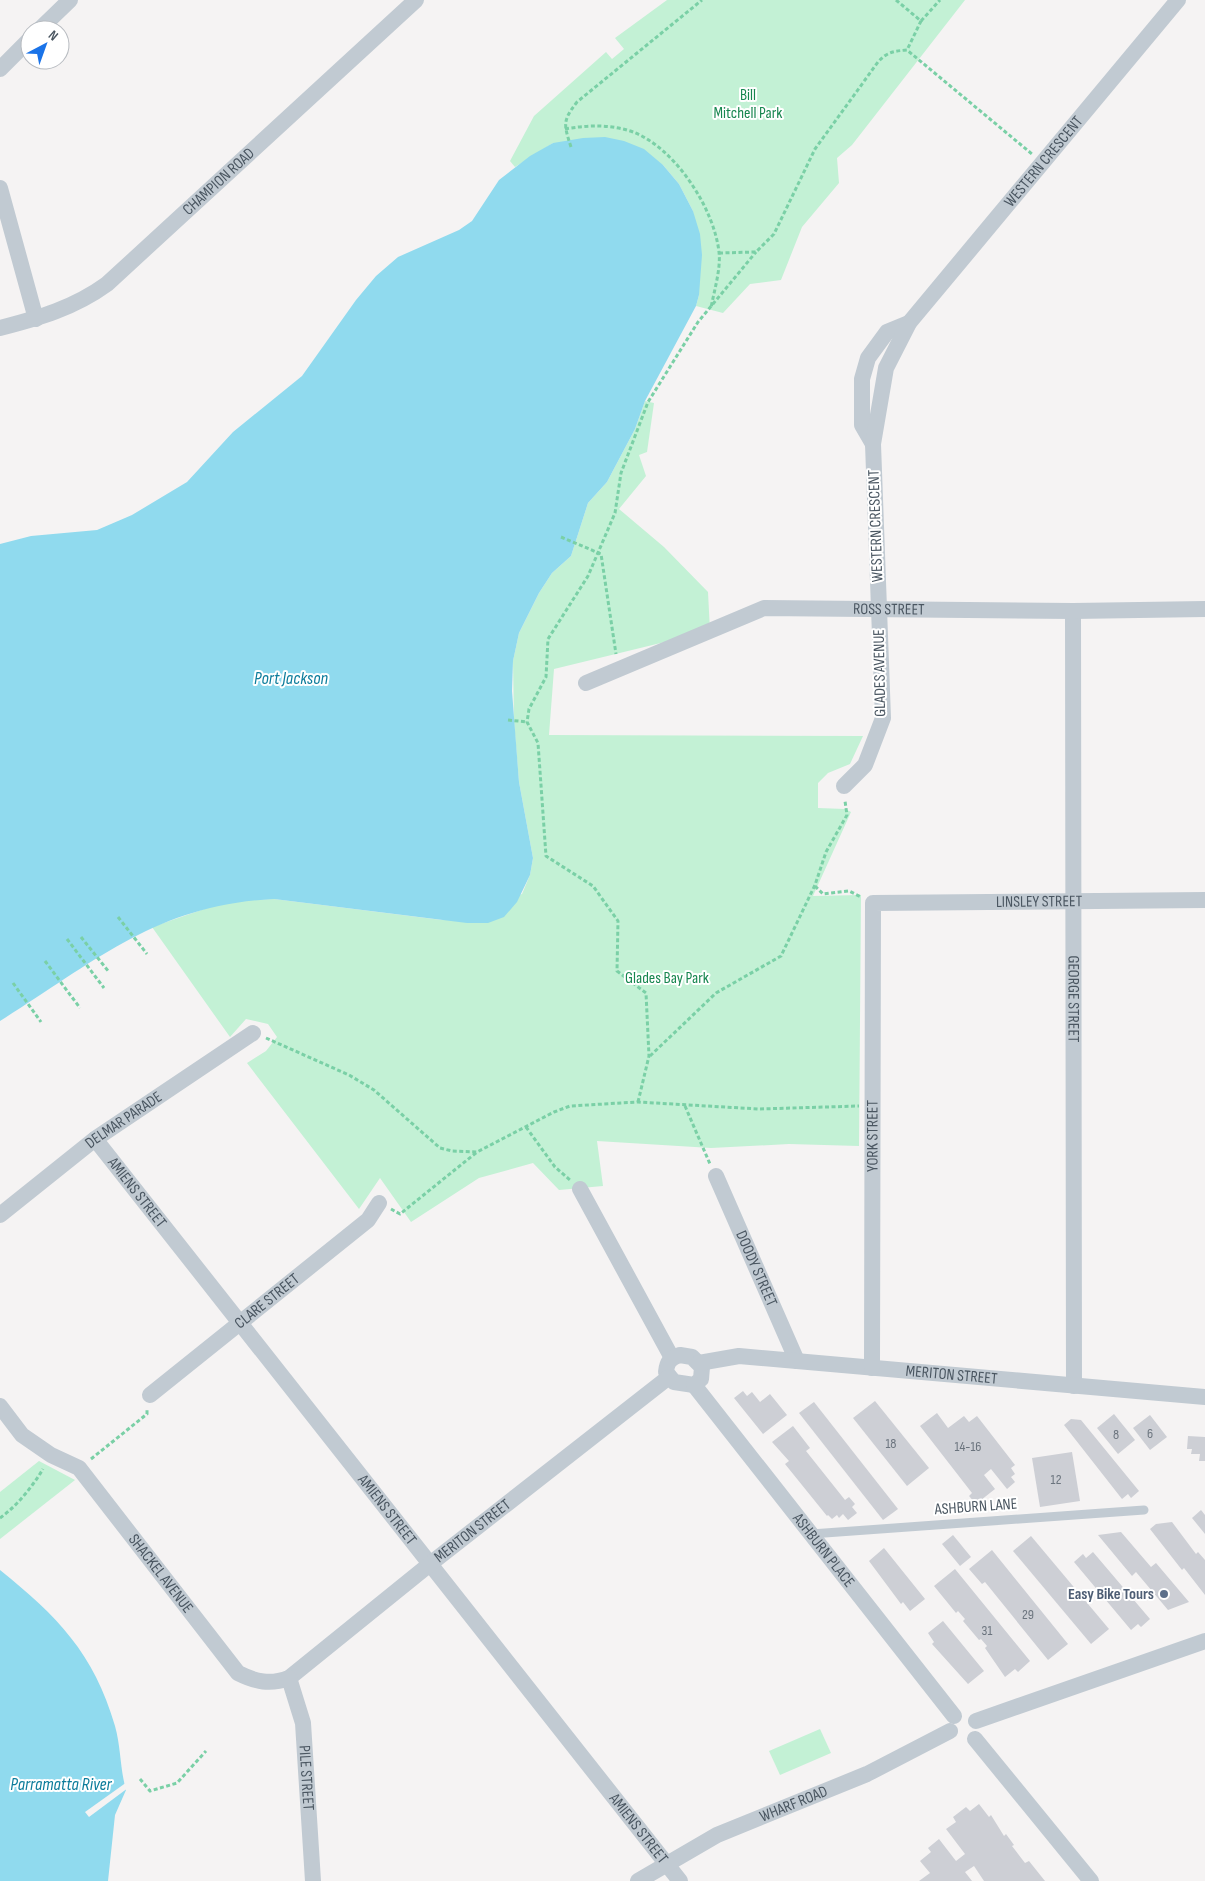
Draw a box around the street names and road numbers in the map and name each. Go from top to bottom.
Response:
street label: WESTERN CRESCENT [1000,112,1087,211]
street label: CHAMPION ROAD [179,144,259,219]
street label: WESTERN CRESCENT [865,469,887,583]
street label: ROSS STREET [853,599,925,619]
street label: GLADES AVENUE [870,629,890,717]
street label: LINSLEY STREET [996,892,1083,911]
street label: GEORGE STREET [1064,955,1083,1043]
street label: DELMAR PARADE [81,1087,166,1153]
street label: YORK STREET [863,1100,882,1172]
street label: AMIENS STREET [103,1153,171,1232]
street label: DOODY STREET [732,1228,782,1310]
street label: CLARE STREET [231,1269,304,1333]
street label: MERITON STREET [905,1361,999,1388]
street label: AMIENS STREET [353,1470,421,1549]
street label: MERITON STREET [430,1495,515,1567]
street label: ASHBURN LANE [933,1495,1018,1519]
street label: ASHBURN PLACE [788,1509,859,1591]
street label: SHACKEL AVENUE [124,1530,197,1617]
street label: PILE STREET [295,1745,318,1811]
street label: WHARF ROAD [757,1782,830,1826]
street label: AMIENS STREET [604,1789,672,1868]

